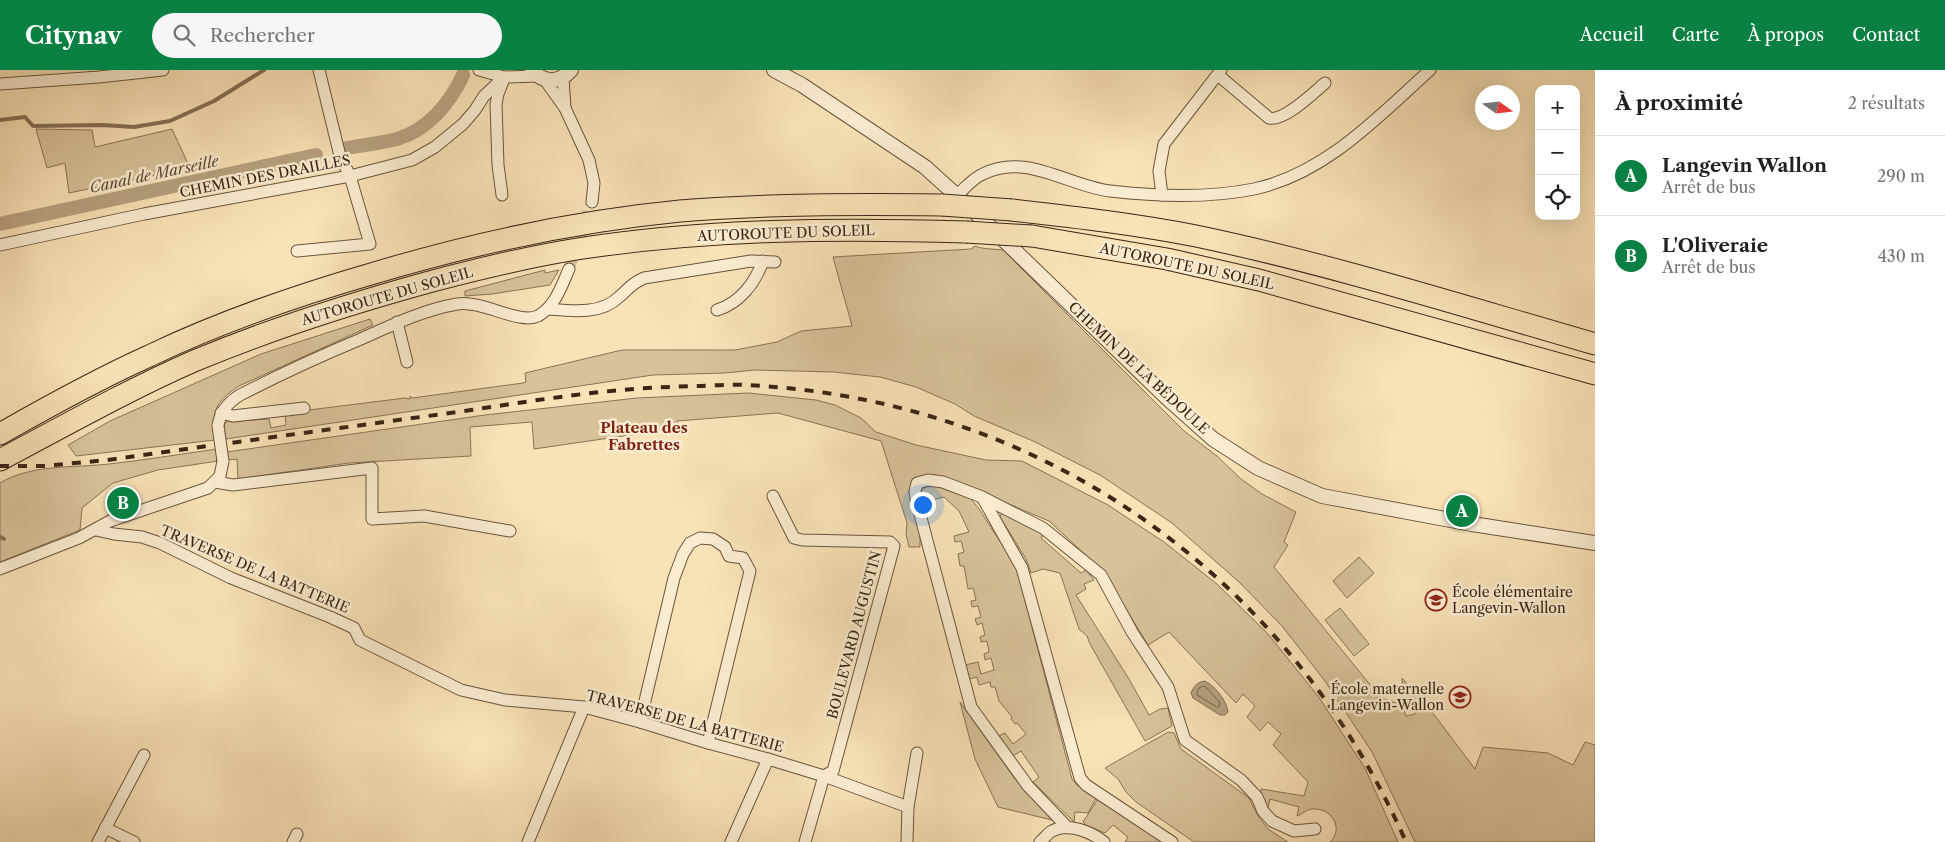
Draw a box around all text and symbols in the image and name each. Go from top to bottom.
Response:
search box [152,13,502,58]
text: Citynav [25,21,122,50]
icon: search [170,21,198,49]
text: Rechercher [210,24,315,47]
text: Accueil [1580,24,1644,46]
text: Carte [1672,24,1719,46]
text: À propos [1747,24,1824,46]
text: Contact [1852,24,1920,46]
north arrow [1475,85,1520,130]
map controls [1535,85,1580,220]
button: + [1535,85,1580,130]
text: À proximité [1615,90,1743,115]
text: 2 résultats [1848,93,1925,113]
button: − [1535,130,1580,175]
water label: Canal de Marseille [88,151,221,197]
street label: CHEMIN DES DRAILLES [178,151,352,201]
text: Langevin Wallon [1662,154,1827,177]
text: A [1625,166,1637,186]
text: 290 m [1877,166,1925,186]
button: locate [1535,175,1580,220]
text: Arrêt de bus [1662,177,1755,197]
street label: AUTOROUTE DU SOLEIL [696,221,875,245]
text: L'Oliveraie [1662,234,1768,257]
street label: AUTOROUTE DU SOLEIL [1097,239,1276,293]
text: B [1625,246,1637,266]
text: 430 m [1878,246,1925,266]
text: Arrêt de bus [1662,257,1755,277]
street label: AUTOROUTE DU SOLEIL [298,263,475,329]
street label: CHEMIN DE LA BÉDOULE [1065,298,1213,438]
district label: Plateau des Fabrettes [600,418,688,454]
pin: B [107,484,139,522]
your location [910,492,936,518]
pin: A [1446,492,1478,530]
street label: TRAVERSE DE LA BATTERIE [158,521,352,617]
street label: BOULEVARD AUGUSTIN [823,549,885,721]
place label: École élémentaire Langevin-Wallon [1452,583,1573,617]
school or university icon: École élémentaire Langevin-Wallon [1424,588,1448,612]
place label: École maternelle Langevin-Wallon [1330,680,1444,714]
school or university icon: École maternelle Langevin-Wallon [1448,685,1472,709]
street label: TRAVERSE DE LA BATTERIE [584,686,786,756]

